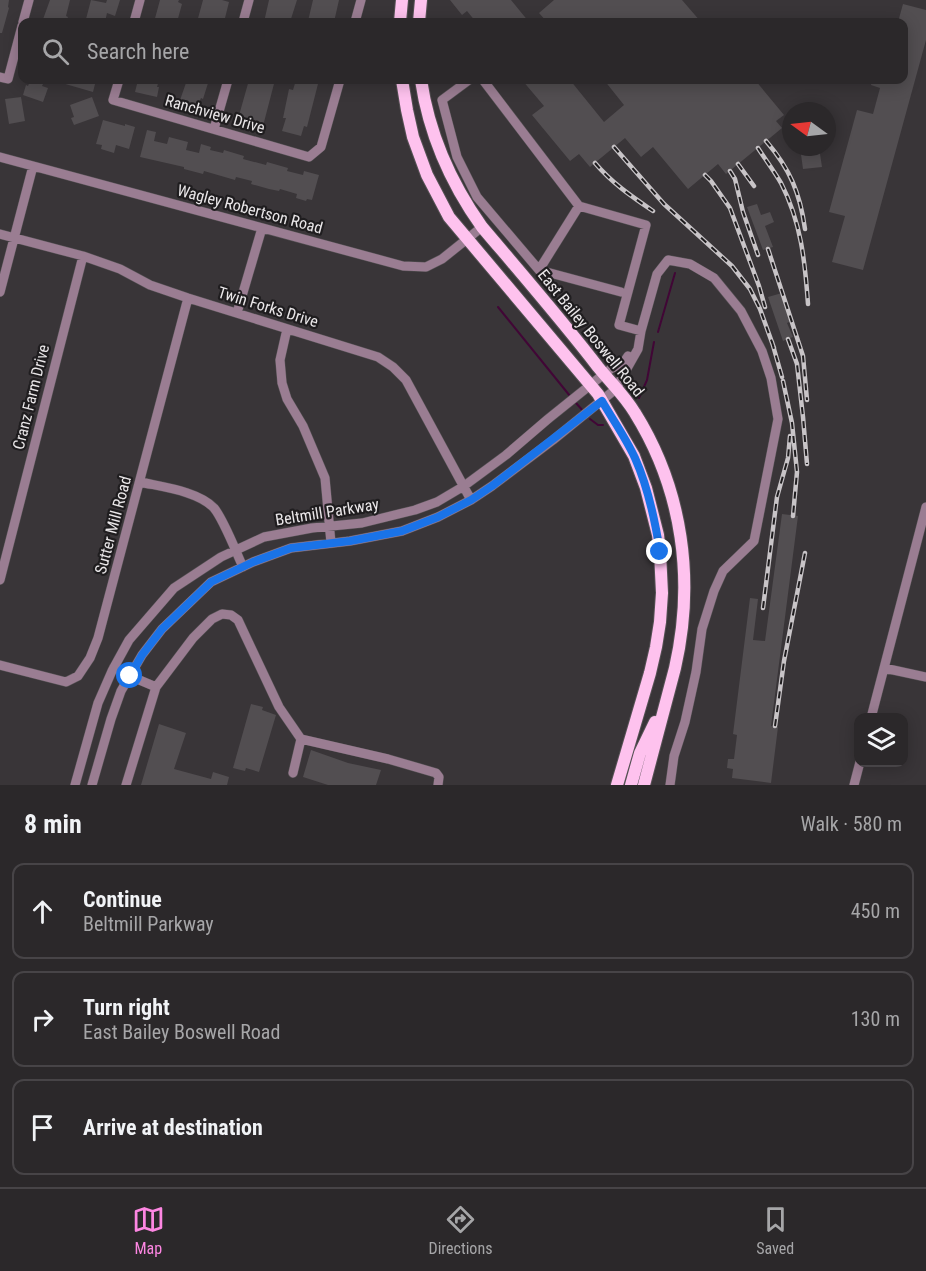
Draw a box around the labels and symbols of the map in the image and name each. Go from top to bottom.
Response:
street label: Ranchview Drive [163,91,267,137]
north arrow [782,102,836,156]
street label: Wagley Robertson Road [175,180,325,238]
street label: East Bailey Boswell Road [534,266,648,400]
street label: Twin Forks Drive [216,283,320,331]
street label: Cranz Farm Drive [9,343,53,451]
street label: Sutter Mill Road [91,474,135,576]
street label: Beltmill Parkway [274,494,380,530]
route end [646,538,672,564]
route start [116,662,142,688]

